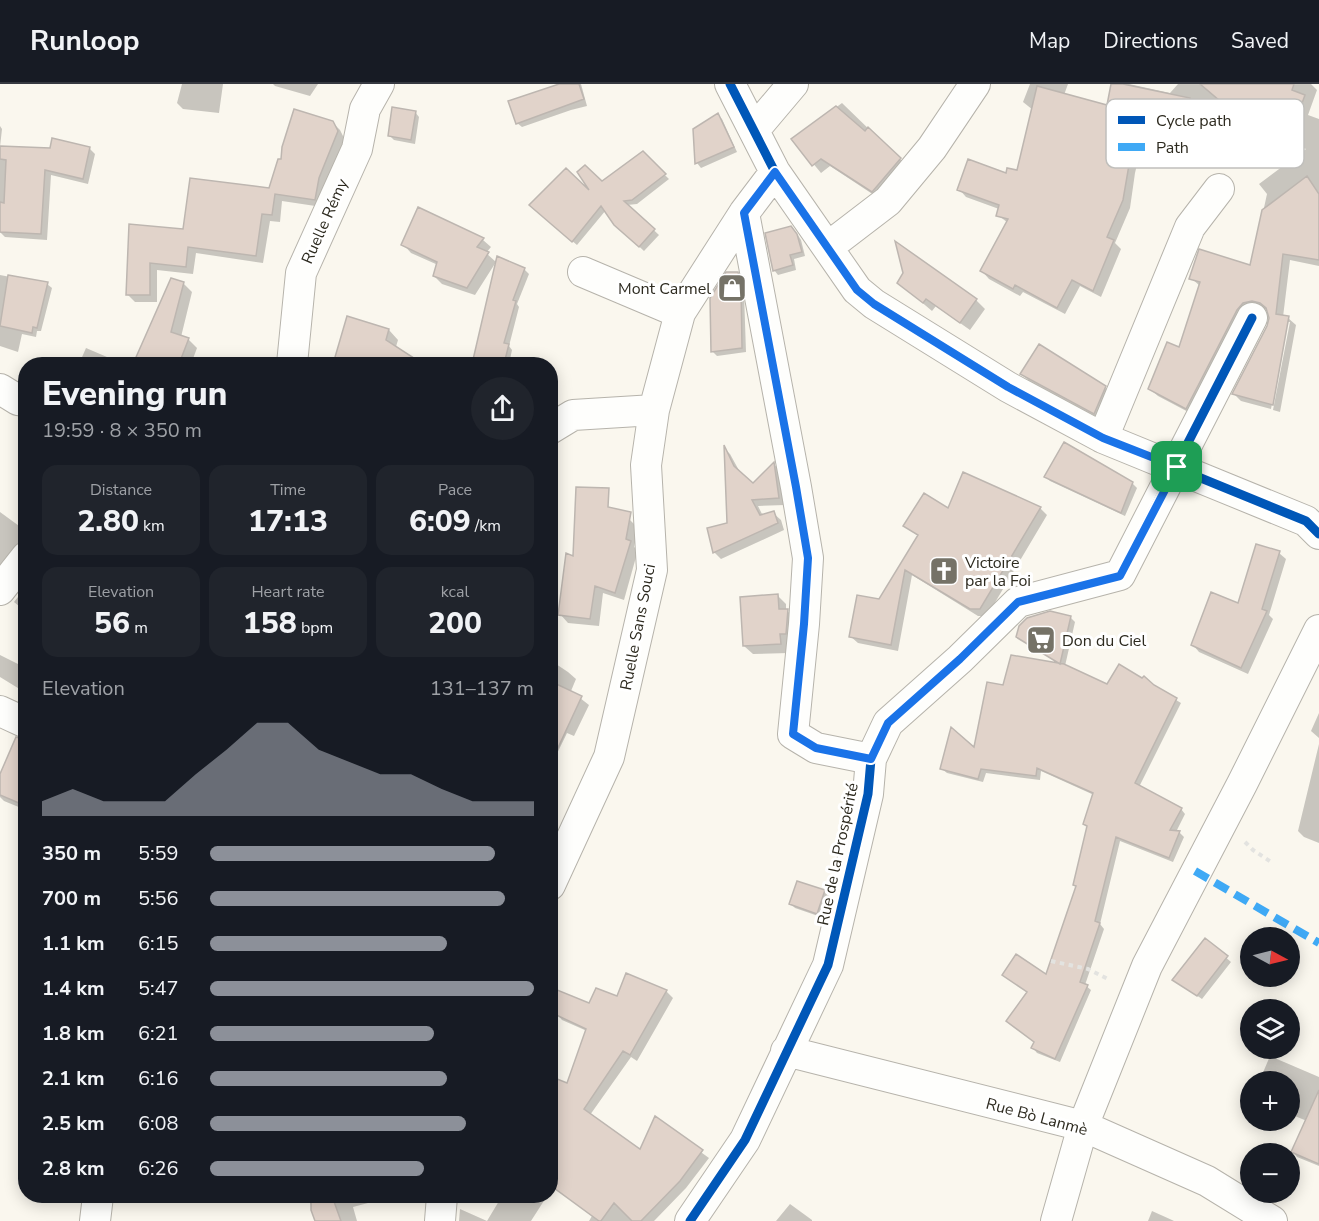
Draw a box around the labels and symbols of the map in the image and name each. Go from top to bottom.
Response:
legend [1106,99,1304,168]
text: Cycle path [1156,110,1232,132]
text: Path [1156,137,1189,159]
street label: Ruelle Rémy [296,175,354,267]
shop icon: Mont Carmel [716,272,748,304]
place label: Mont Carmel [618,278,711,300]
pin [1151,441,1202,492]
place label: Victoire par la Foi [964,552,1031,592]
church icon: Victoire par la Foi [928,555,960,587]
street label: Ruelle Sans Souci [615,562,661,692]
supermarket icon: Don du Ciel [1025,624,1057,656]
place label: Don du Ciel [1062,630,1146,652]
street label: Rue de la Prospérité [812,781,864,927]
north arrow [1240,927,1300,987]
street label: Rue Bò Lanmè [983,1093,1090,1141]

